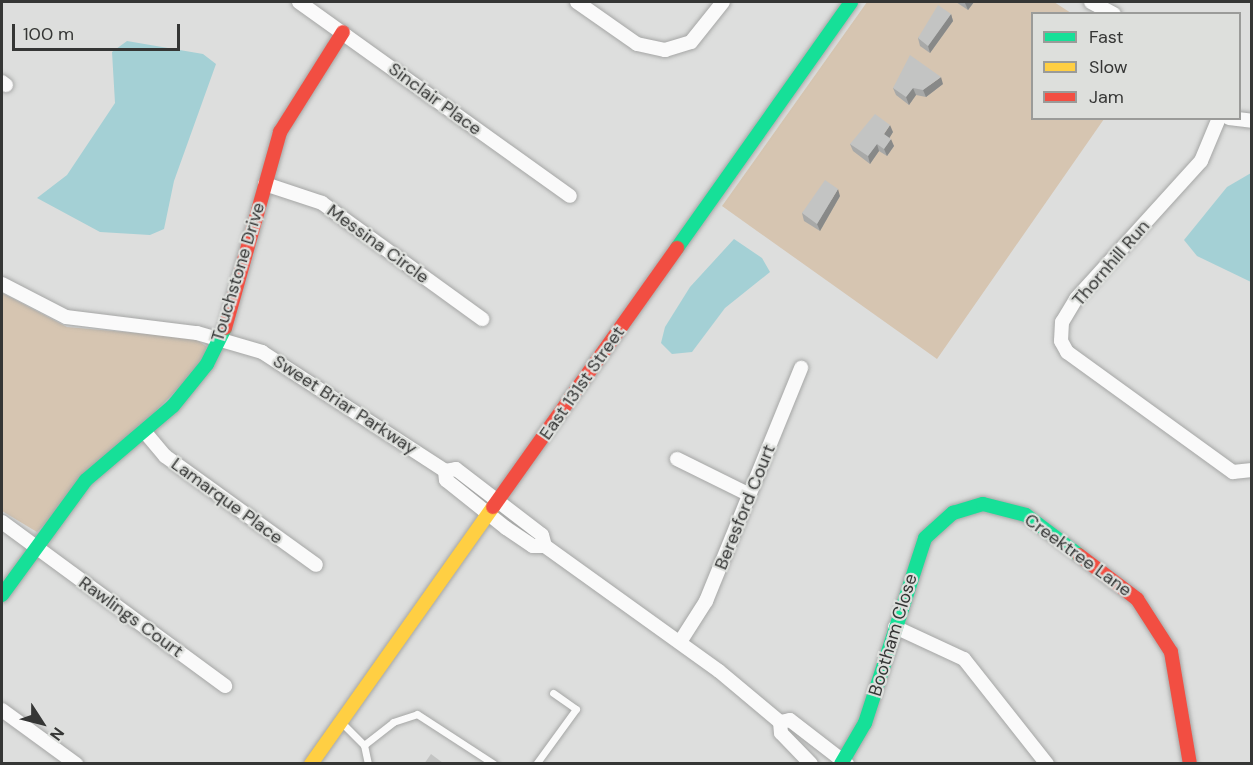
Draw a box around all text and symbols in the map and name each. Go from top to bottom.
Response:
scale bar [15,12,183,50]
legend [1031,12,1241,120]
text: 100 m [23,22,74,46]
text: Fast [1089,25,1124,49]
text: Slow [1089,55,1128,79]
street label: Sinclair Place [384,58,486,140]
text: Jam [1089,85,1124,109]
street label: Touchstone Drive [207,200,269,344]
street label: Messina Circle [323,200,433,288]
street label: Thornhill Run [1068,216,1154,310]
street label: East 131st Street [535,322,629,444]
street label: Sweet Briar Parkway [269,350,421,460]
street label: Beresford Court [710,441,780,573]
street label: Lamarque Place [167,453,287,549]
street label: Creektree Lane [1020,509,1136,601]
street label: Bootham Close [864,571,922,699]
street label: Rawlings Court [75,572,187,662]
north arrow [12,693,72,753]
text: N [45,723,69,745]

